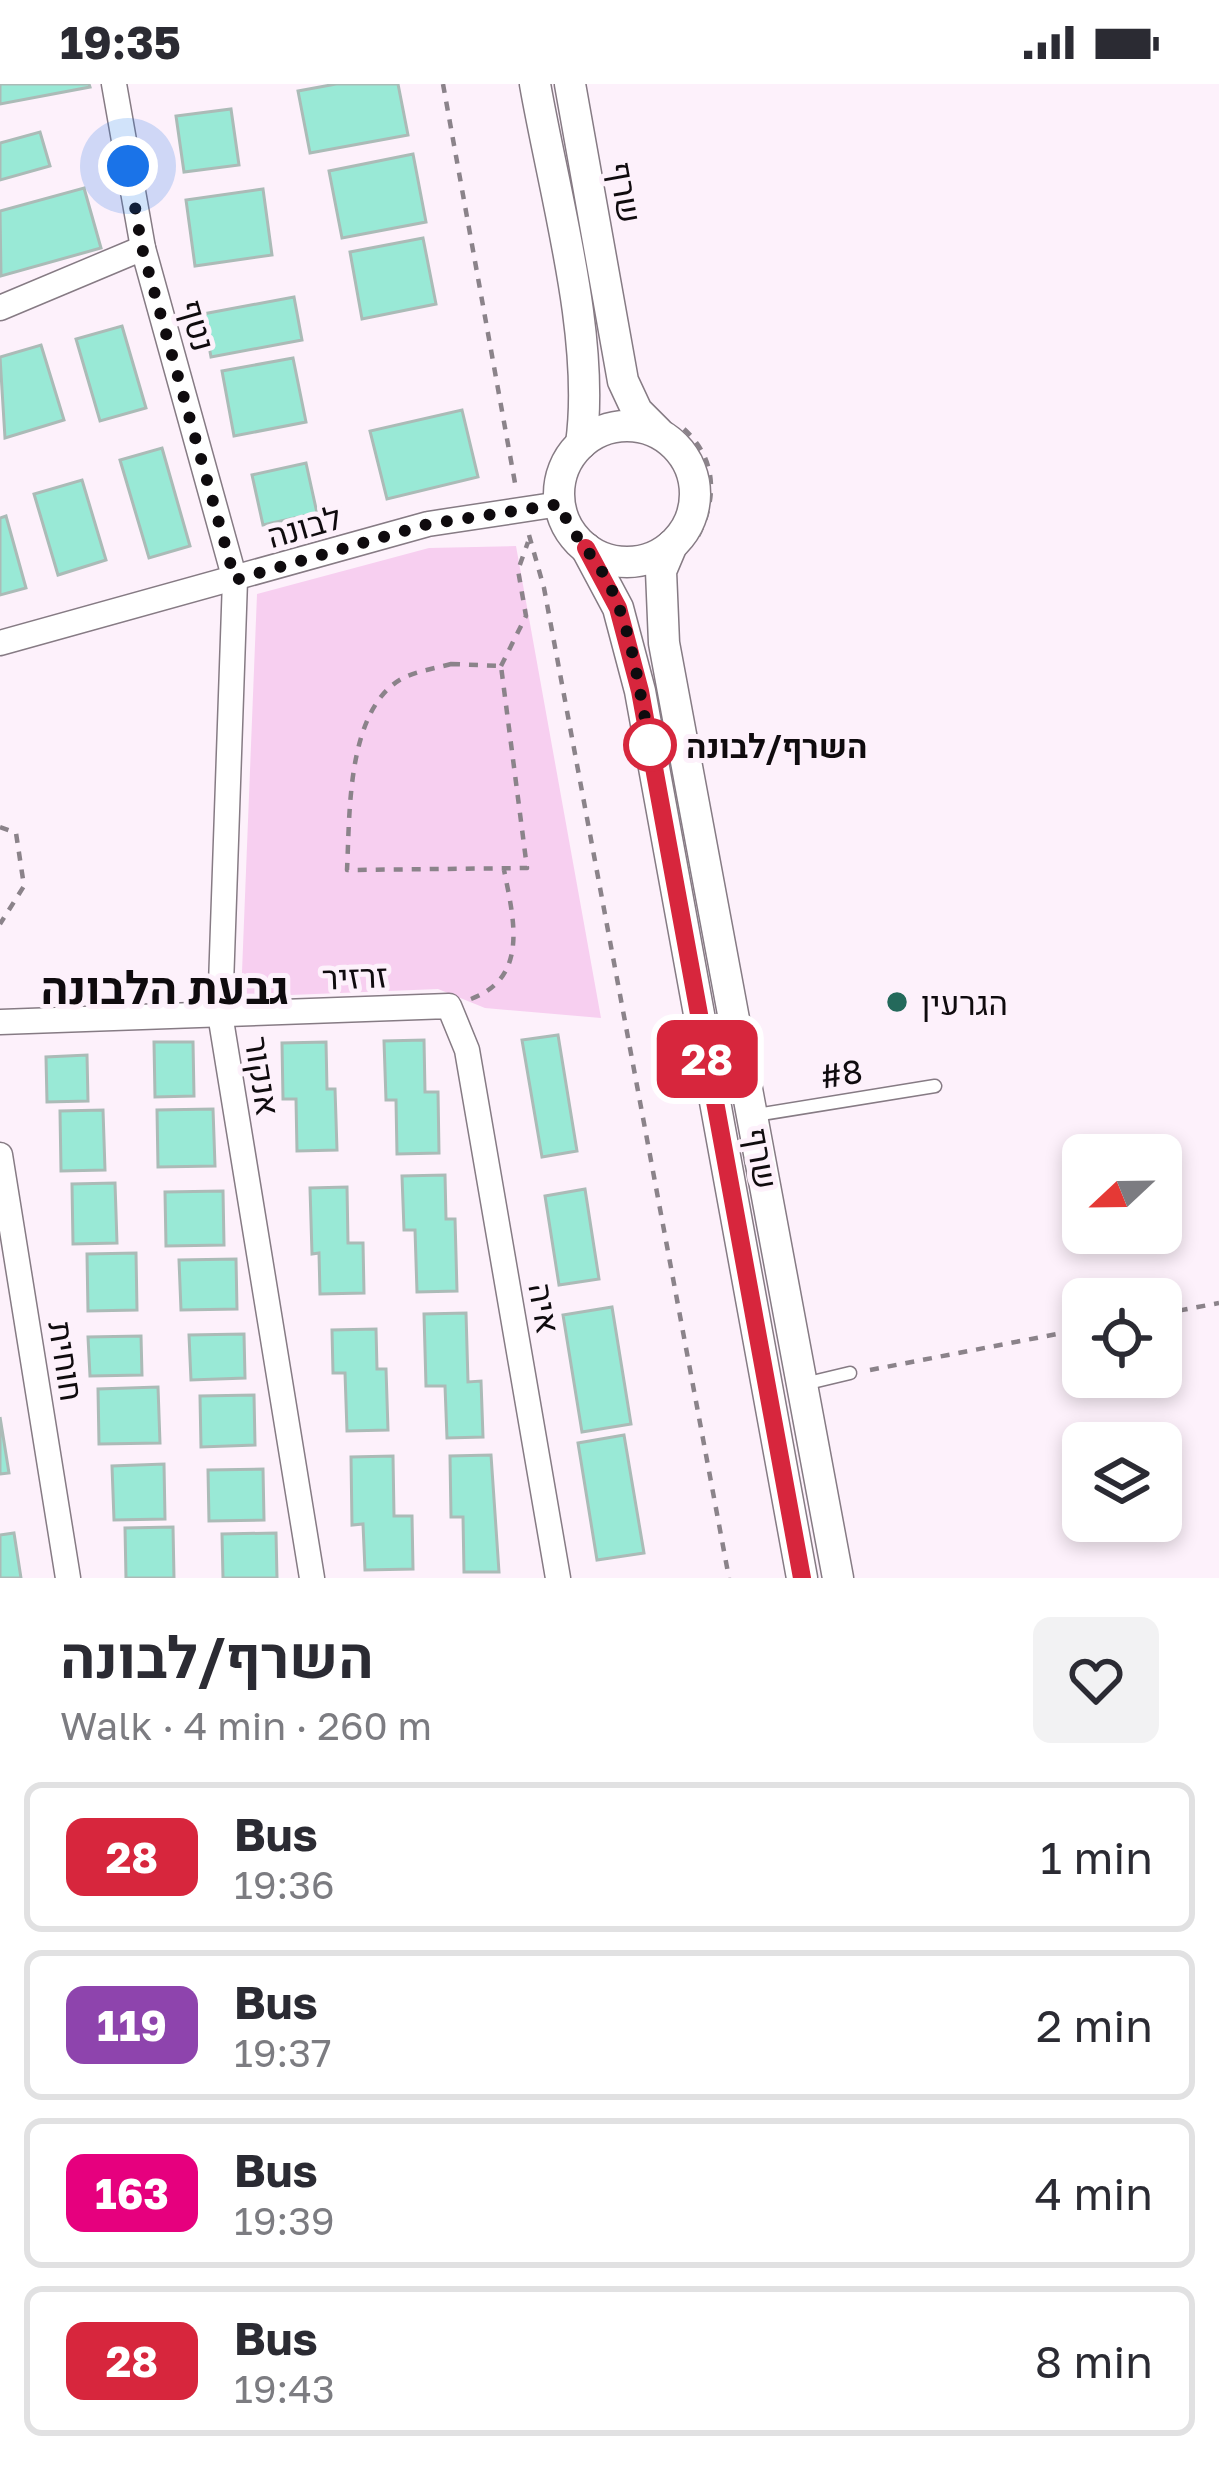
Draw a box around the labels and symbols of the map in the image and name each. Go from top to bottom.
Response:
your location [98,136,158,196]
street label: שרף [601,158,651,226]
street label: נטף [172,295,224,355]
street label: לבונה [262,497,346,555]
marker: השרף/לבונה [625,720,675,770]
place label: השרף/לבונה [686,726,868,765]
street label: זרזיר [321,955,389,997]
district label: גבעת הלבונה [40,960,290,1014]
place label: הגרעין [921,983,1008,1022]
marker: הגרעין [884,989,910,1015]
line badge: 28 [653,1020,761,1098]
street label: אנקור [238,1034,288,1118]
street label: #8 [817,1050,865,1096]
street label: שרף [737,1124,787,1192]
north arrow [1062,1134,1182,1254]
street label: איה [521,1280,569,1336]
street label: חוחית [41,1318,93,1404]

